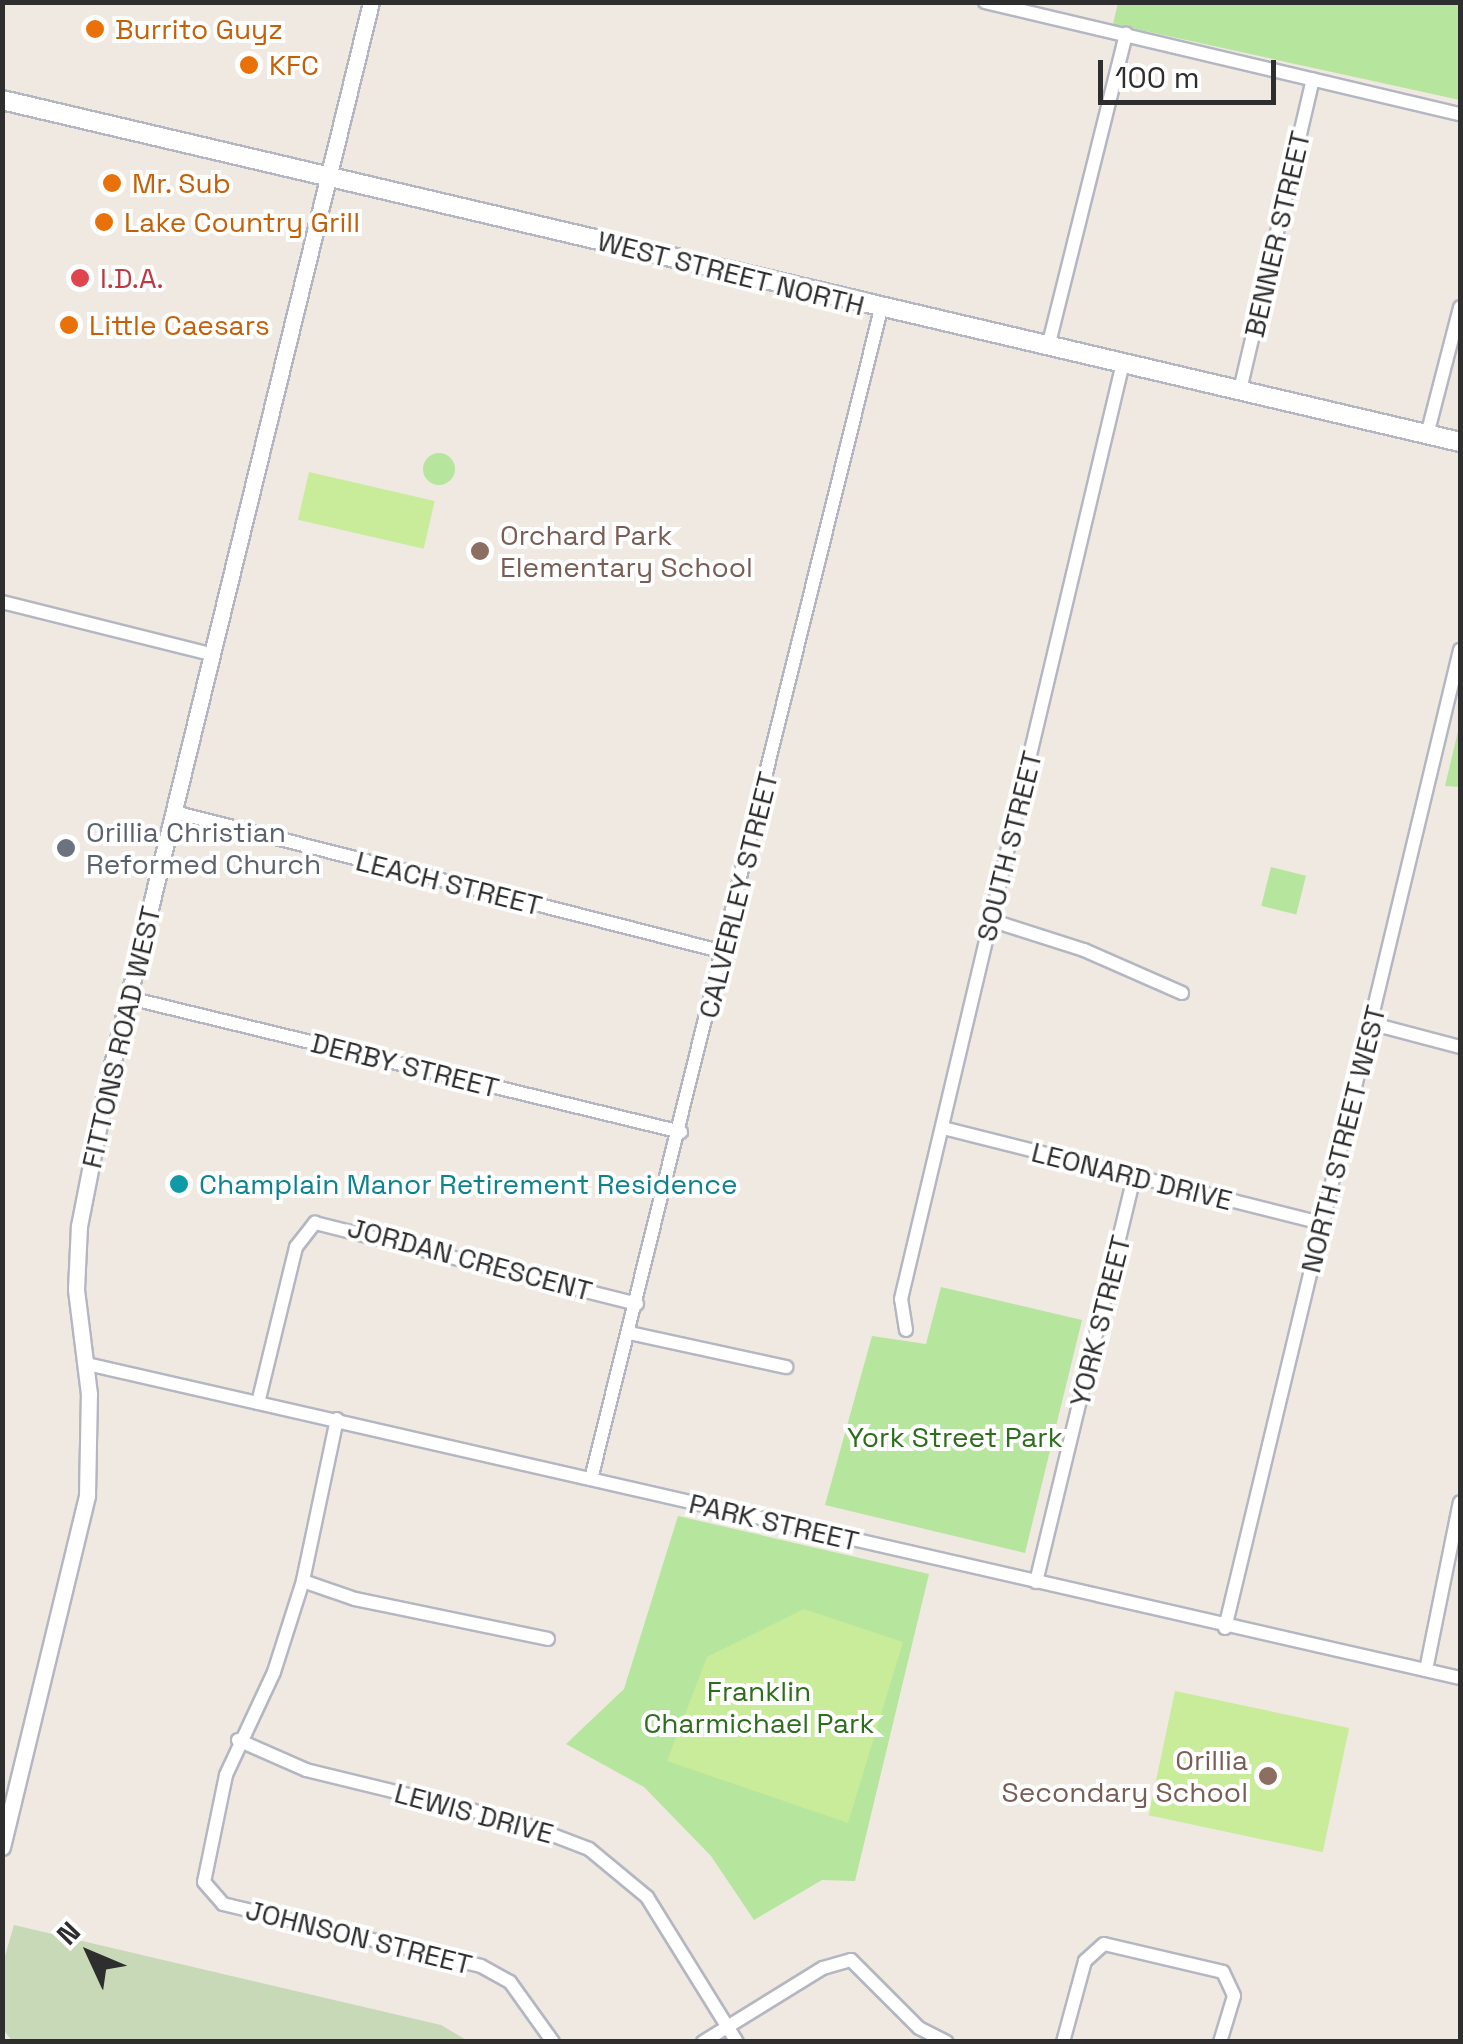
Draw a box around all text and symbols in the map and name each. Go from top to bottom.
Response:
place label: Burrito Guyz [115,12,283,46]
marker: Burrito Guyz [84,18,106,40]
scale bar [1103,40,1280,102]
place label: KFC [269,48,319,82]
marker: KFC [238,54,260,76]
text: 100 m [1115,58,1200,97]
street label: BENNER STREET [1237,128,1317,340]
place label: Mr. Sub [132,166,232,200]
marker: Mr. Sub [101,172,123,194]
place label: Lake Country Grill [124,205,360,239]
marker: Lake Country Grill [93,211,115,233]
street label: WEST STREET NORTH [593,223,869,323]
place label: I.D.A. [100,261,164,295]
marker: I.D.A. [69,267,91,289]
place label: Little Caesars [89,308,270,342]
marker: Little Caesars [58,314,80,336]
place label: Orchard Park Elementary School [500,518,753,584]
marker: Orchard Park Elementary School [469,540,491,562]
street label: SOUTH STREET [969,747,1049,945]
street label: CALVERLEY STREET [691,768,785,1022]
place label: Orillia Christian Reformed Church [86,815,321,881]
marker: Orillia Christian Reformed Church [55,837,77,859]
street label: LEACH STREET [353,844,545,922]
street label: FITTONS ROAD WEST [74,903,168,1171]
street label: NORTH STREET WEST [1293,1001,1393,1277]
street label: DERBY STREET [307,1025,503,1105]
street label: LEONARD DRIVE [1028,1135,1236,1217]
place label: Champlain Manor Retirement Residence [199,1167,738,1201]
marker: Champlain Manor Retirement Residence [168,1173,190,1195]
street label: JORDAN CRESCENT [344,1210,596,1308]
street label: YORK STREET [1062,1232,1138,1410]
park label: York Street Park [847,1420,1063,1454]
street label: PARK STREET [686,1486,862,1558]
park label: Franklin Charmichael Park [643,1674,875,1740]
place label: Orillia Secondary School [1001,1743,1248,1809]
marker: Orillia Secondary School [1257,1765,1279,1787]
street label: LEWIS DRIVE [391,1776,557,1850]
street label: JOHNSON STREET [242,1893,476,1981]
north arrow [40,1904,140,2004]
text: N [49,1914,88,1952]

